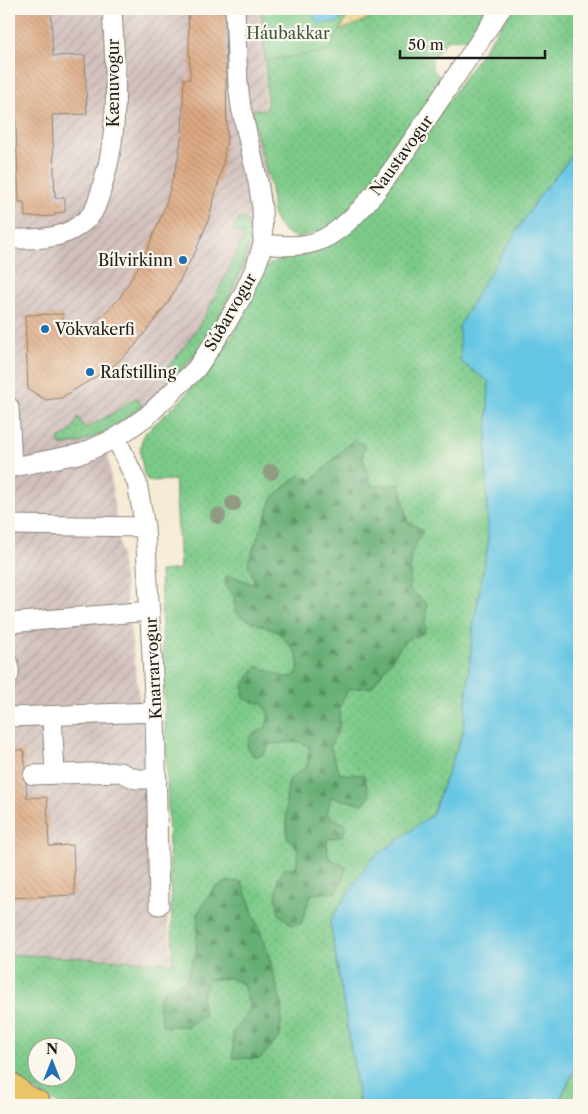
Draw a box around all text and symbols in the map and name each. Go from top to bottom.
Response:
park label: Háubakkar [246,23,330,43]
scale bar [400,28,546,60]
text: 50 m [408,35,444,54]
street label: Kænuvogur [103,38,123,127]
street label: Naustavogur [365,111,437,199]
place label: Bílvirkinn [98,250,173,270]
marker: Bílvirkinn [177,254,189,266]
street label: Súðarvogur [200,269,260,355]
place label: Vökvakerfi [54,319,135,339]
marker: Vökvakerfi [39,323,51,335]
place label: Rafstilling [100,362,177,382]
marker: Rafstilling [84,366,96,378]
street label: Knarrarvogur [140,616,166,720]
north arrow [28,1036,78,1086]
text: N [46,1040,58,1058]

